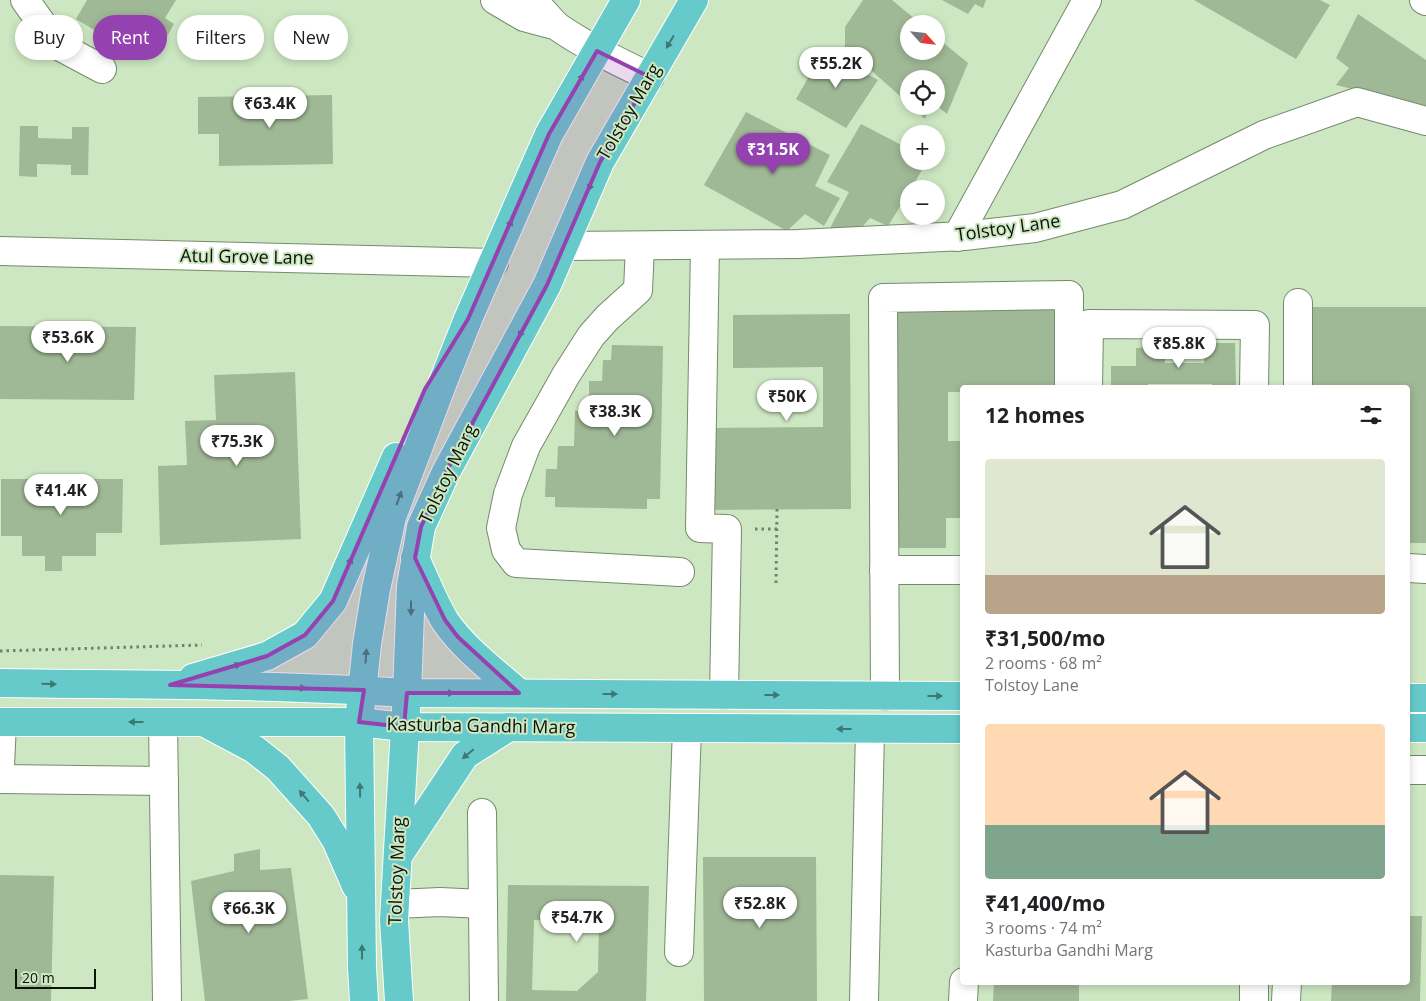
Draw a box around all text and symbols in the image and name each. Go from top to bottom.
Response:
chip: Buy [15,15,83,60]
chip: Rent [93,15,167,60]
chip: Filters [177,15,264,60]
chip: New [274,15,348,60]
north arrow [900,15,945,60]
map controls [900,15,945,225]
one-way arrow [666,35,674,50]
pin: ₹55.2K [795,46,877,89]
text: ₹55.2K [810,52,862,74]
street label: Tolstoy Marg [591,58,666,164]
button: locate [900,70,945,115]
one-way arrow [576,74,585,87]
pin: ₹63.4K [229,86,311,129]
text: ₹63.4K [244,92,296,114]
button: + [900,125,945,170]
pin: ₹31.5K [732,132,814,175]
text: ₹31.5K [747,138,799,160]
one-way arrow [586,177,594,191]
button: − [900,180,945,225]
street label: Tolstoy Lane [954,208,1062,246]
one-way arrow [506,219,514,233]
street label: Atul Grove Lane [180,243,314,269]
pin: ₹53.6K [27,320,109,363]
one-way arrow [518,324,526,338]
text: ₹53.6K [42,326,94,348]
pin: ₹85.8K [1138,326,1220,369]
text: ₹85.8K [1153,332,1205,354]
pin: ₹50K [757,380,817,422]
text: ₹50K [768,385,806,407]
pin: ₹38.3K [574,394,656,437]
text: ₹38.3K [589,400,641,422]
text: 12 homes [985,401,1085,429]
icon: filters [1357,401,1385,429]
street label: Tolstoy Marg [413,420,482,527]
pin: ₹75.3K [196,424,278,467]
text: ₹75.3K [211,430,263,452]
pin: ₹41.4K [20,474,102,516]
text: ₹41.4K [35,479,87,501]
one-way arrow [396,490,403,505]
icon: home [1140,492,1230,582]
one-way arrow [346,557,354,571]
one-way arrow [406,600,414,616]
text: ₹31,500/mo [985,624,1105,652]
one-way arrow [362,648,370,664]
text: 2 rooms · 68 m² [985,652,1102,674]
one-way arrow [226,661,241,669]
text: Tolstoy Lane [985,674,1079,696]
one-way arrow [41,680,57,688]
one-way arrow [291,685,307,693]
one-way arrow [440,689,456,697]
one-way arrow [602,690,618,698]
one-way arrow [765,691,781,699]
one-way arrow [927,692,943,700]
street label: Kasturba Gandhi Marg [386,711,576,739]
one-way arrow [127,718,143,726]
one-way arrow [836,725,852,733]
one-way arrow [462,748,475,759]
icon: home [1140,757,1230,847]
one-way arrow [356,782,364,798]
one-way arrow [298,790,309,803]
street label: Tolstoy Marg [382,816,410,925]
pin: ₹52.8K [719,886,801,929]
text: ₹41,400/mo [985,889,1105,917]
pin: ₹66.3K [208,892,290,934]
text: ₹52.8K [734,892,786,914]
text: ₹66.3K [223,897,275,919]
pin: ₹54.7K [536,900,618,943]
text: ₹54.7K [551,906,603,928]
text: 3 rooms · 74 m² [985,917,1102,939]
text: Kasturba Gandhi Marg [985,939,1153,961]
one-way arrow [358,944,366,960]
scale bar [15,966,96,989]
text: 20 m [22,968,55,987]

